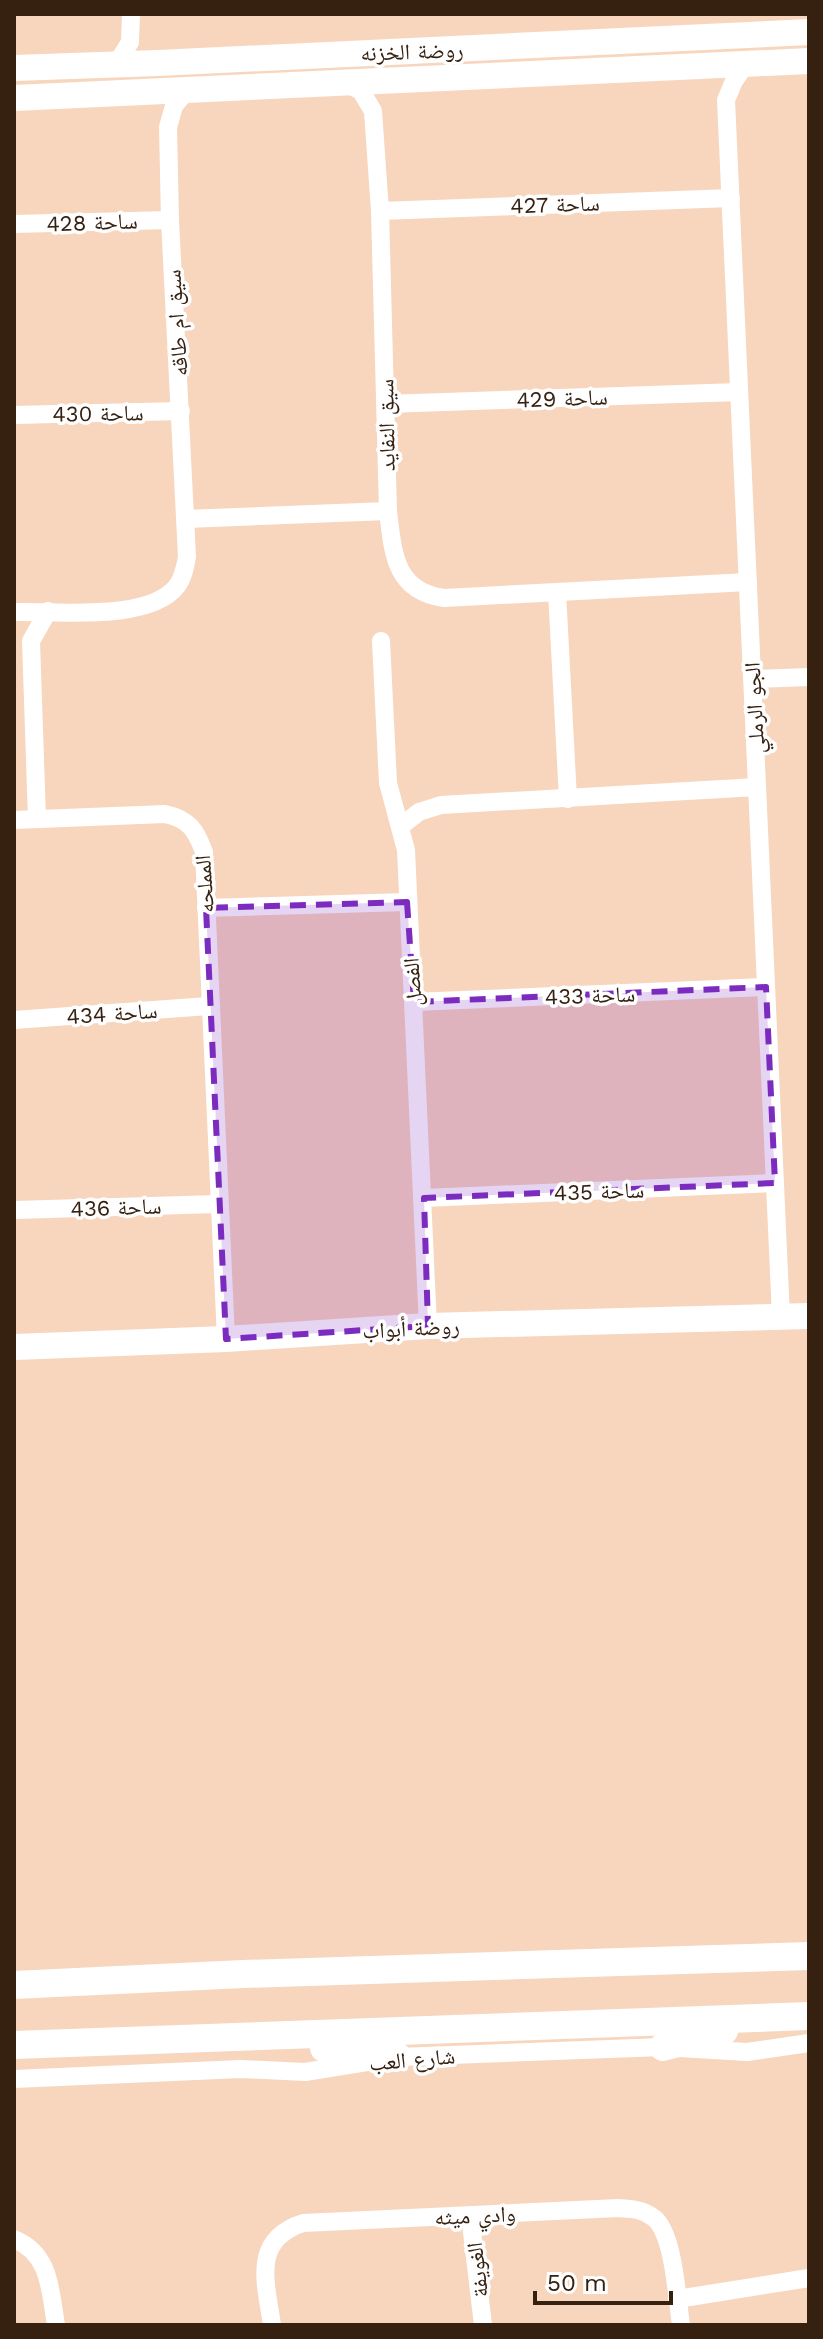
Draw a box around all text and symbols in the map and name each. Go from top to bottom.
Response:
street label: روضة الخزنه [360,37,464,66]
street label: ساحة 427 [510,190,600,219]
street label: ساحة 428 [46,208,138,237]
street label: سيق ام طاقه [160,269,195,377]
street label: سيق النفايد [373,379,401,471]
street label: ساحة 429 [516,384,608,413]
street label: ساحة 430 [52,400,144,427]
street label: الجو الرملي [740,661,774,754]
street label: المملحه [190,854,219,914]
street label: الفصل [398,957,428,1007]
street label: ساحة 433 [544,981,636,1010]
street label: ساحة 434 [66,998,158,1029]
street label: ساحة 435 [553,1177,645,1206]
street label: ساحة 436 [70,1193,162,1222]
street label: روضة أبواب [362,1313,460,1344]
street label: شارع العب [368,2043,456,2077]
street label: وادي ميثه [434,2201,517,2235]
street label: الغويفة [462,2241,493,2299]
scale bar [535,2255,671,2305]
text: 50 m [547,2269,607,2297]

